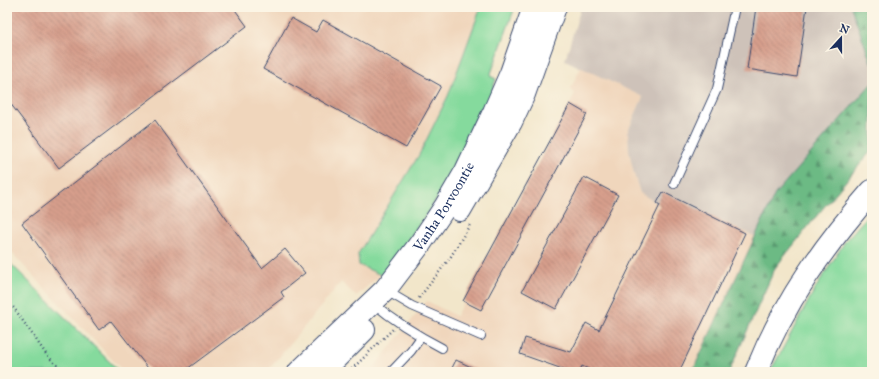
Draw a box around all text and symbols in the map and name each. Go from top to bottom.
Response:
north arrow [821,18,861,58]
text: N [838,21,852,37]
street label: Vanha Porvoontie [409,159,478,256]

